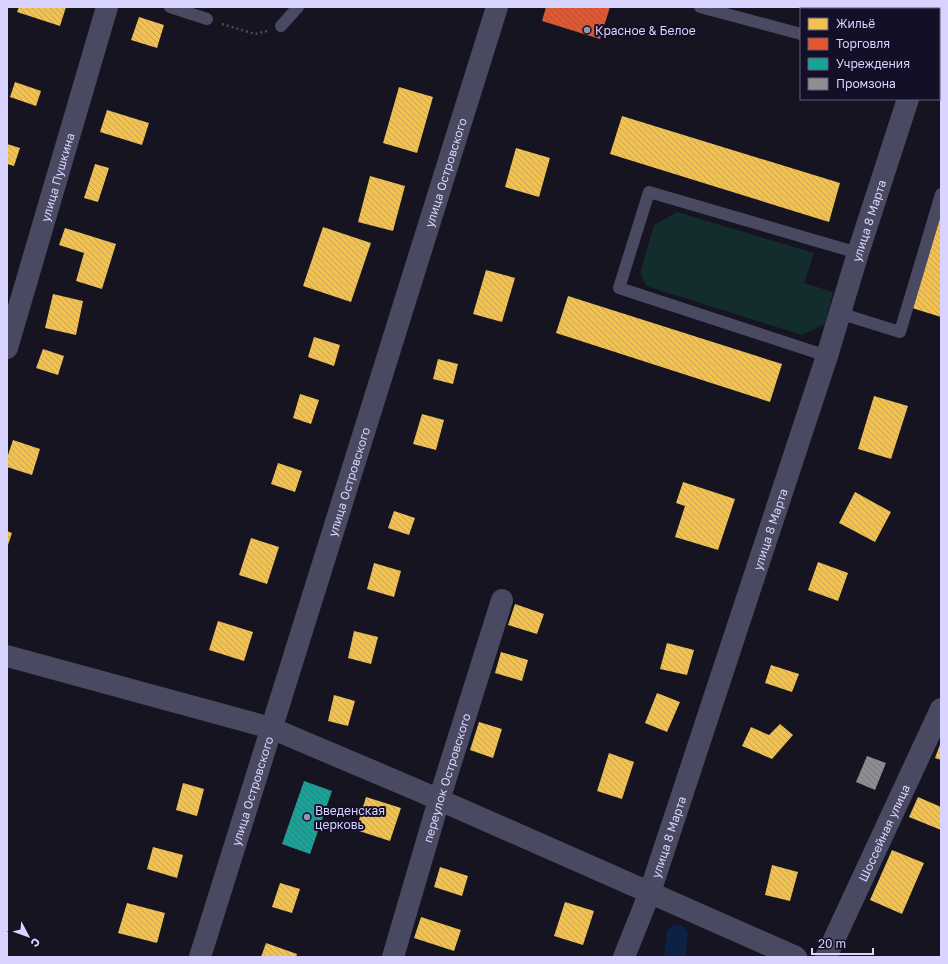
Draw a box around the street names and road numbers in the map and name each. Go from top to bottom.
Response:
street label: улица Островского [421,116,469,229]
street label: улица Пушкина [37,131,77,223]
street label: улица 8 Марта [848,178,889,264]
street label: улица Островского [324,425,373,538]
street label: улица 8 Марта [749,486,790,572]
street label: переулок Островского [419,711,473,844]
street label: улица Островского [228,734,276,848]
street label: Шоссейная улица [855,782,913,884]
street label: улица 8 Марта [648,794,689,880]

